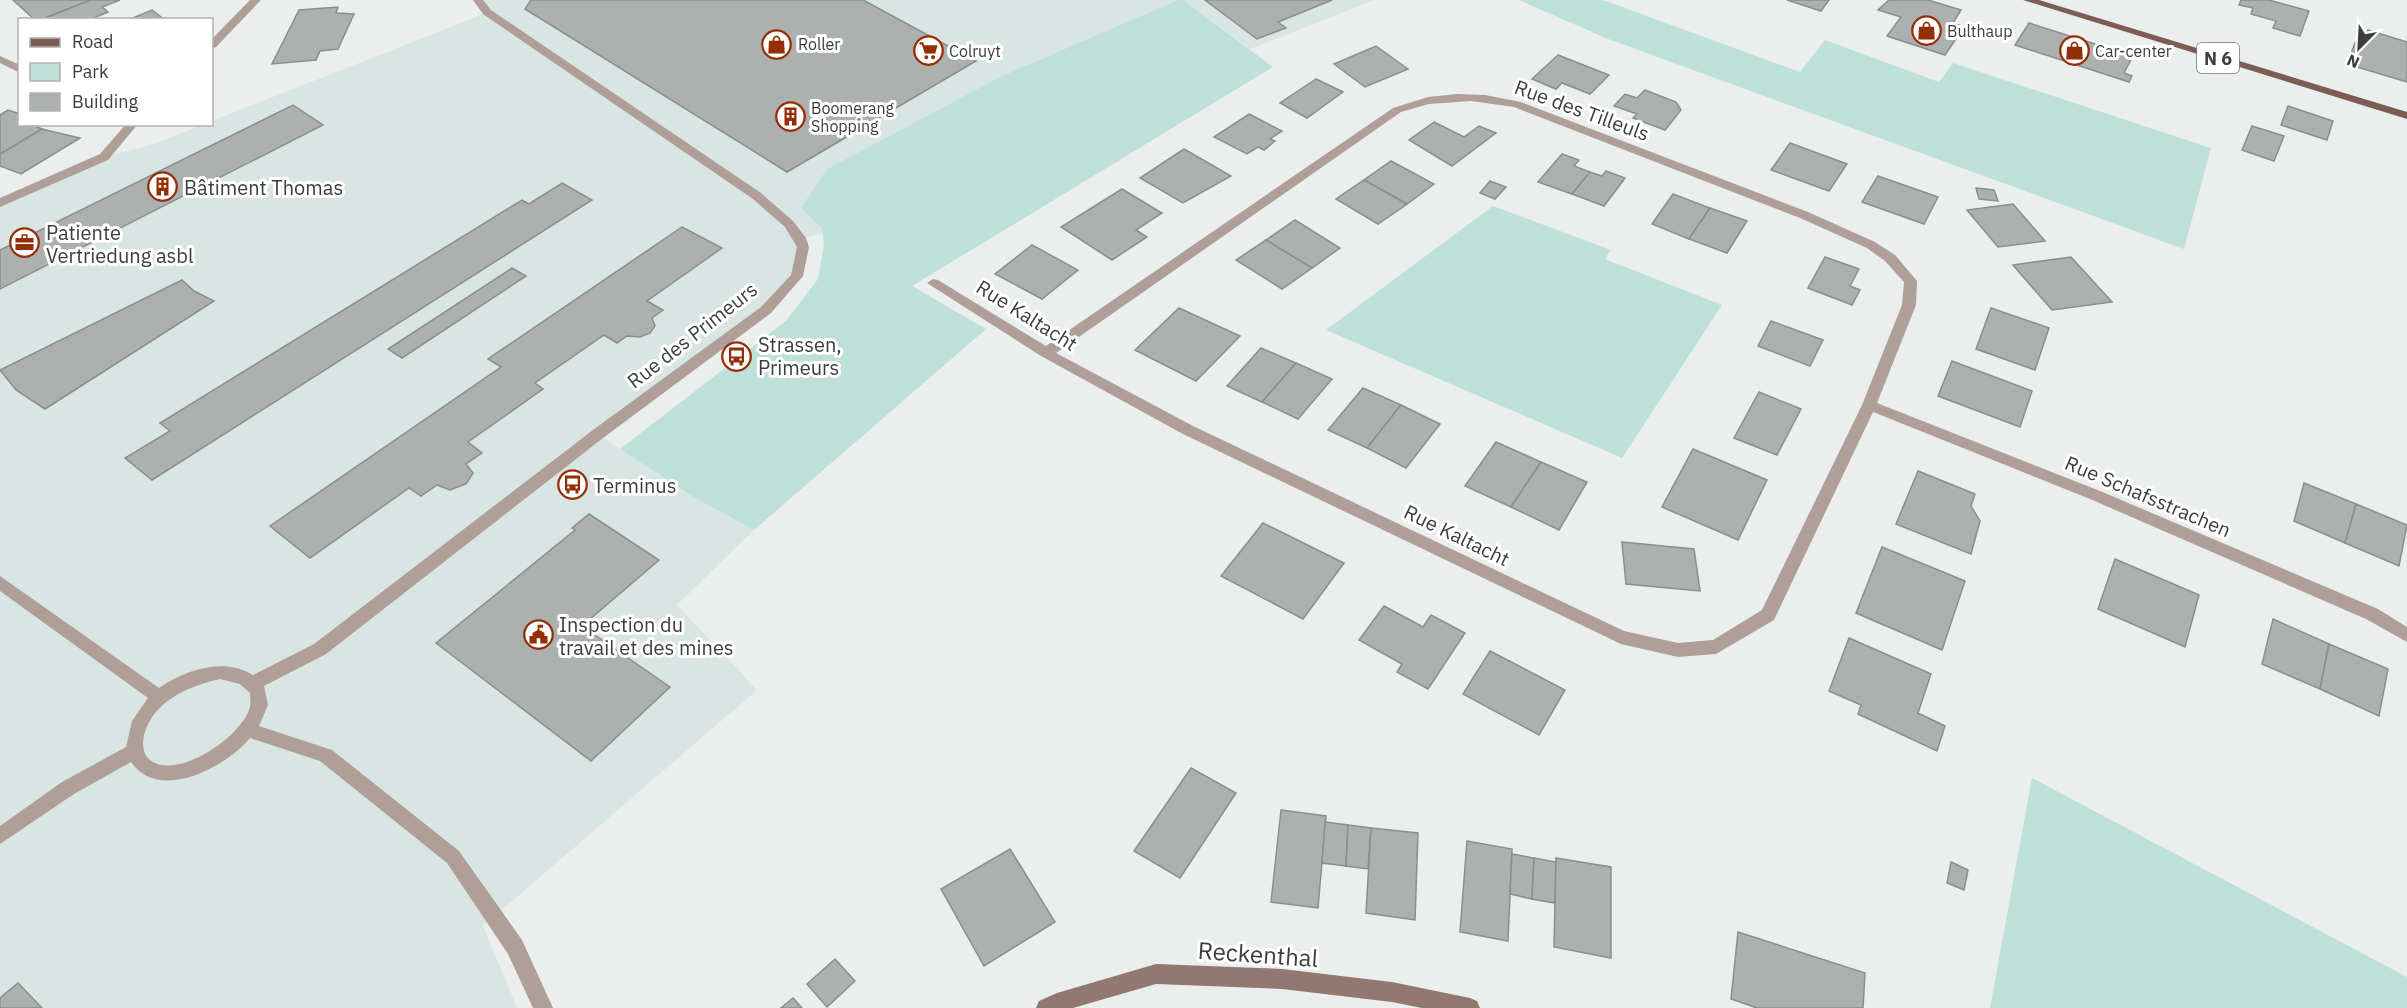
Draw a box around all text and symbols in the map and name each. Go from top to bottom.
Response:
shop icon: Bulthaup [1910,15,1942,47]
legend [18,18,213,126]
north arrow [2329,18,2389,78]
place label: Bulthaup [1947,21,2012,41]
shop icon: Roller [761,28,793,60]
text: Road [72,30,113,53]
place label: Roller [798,34,840,54]
supermarket icon: Colruyt [912,35,944,67]
shop icon: Car-center [2058,35,2090,67]
place label: Colruyt [949,41,1001,61]
place label: Car-center [2095,41,2172,61]
road number: N 6 [2197,43,2239,73]
text: N [2344,50,2362,73]
text: Park [72,60,109,83]
street label: Rue des Tilleuls [1511,73,1653,147]
text: Building [72,90,139,113]
place label: Boomerang Shopping [811,98,895,136]
building icon: Boomerang Shopping [774,101,806,133]
building icon: Bâtiment Thomas [147,171,179,203]
place label: Bâtiment Thomas [184,174,343,201]
place label: Patiente Vertriedung asbl [46,219,193,269]
office icon: Patiente Vertriedung asbl [9,227,41,259]
street label: Rue Kaltacht [971,273,1083,357]
street label: Rue des Primeurs [621,276,763,394]
place label: Strassen, Primeurs [758,331,842,381]
bus stop icon: Strassen, Primeurs [721,340,753,372]
street label: Rue Schafsstrachen [2061,449,2235,543]
bus stop icon: Terminus [556,469,588,501]
place label: Terminus [593,472,676,499]
street label: Rue Kaltacht [1400,498,1514,572]
place label: Inspection du travail et des mines [559,611,734,661]
public building icon: Inspection du travail et des mines [522,619,554,651]
street label: Reckenthal [1197,934,1319,974]

